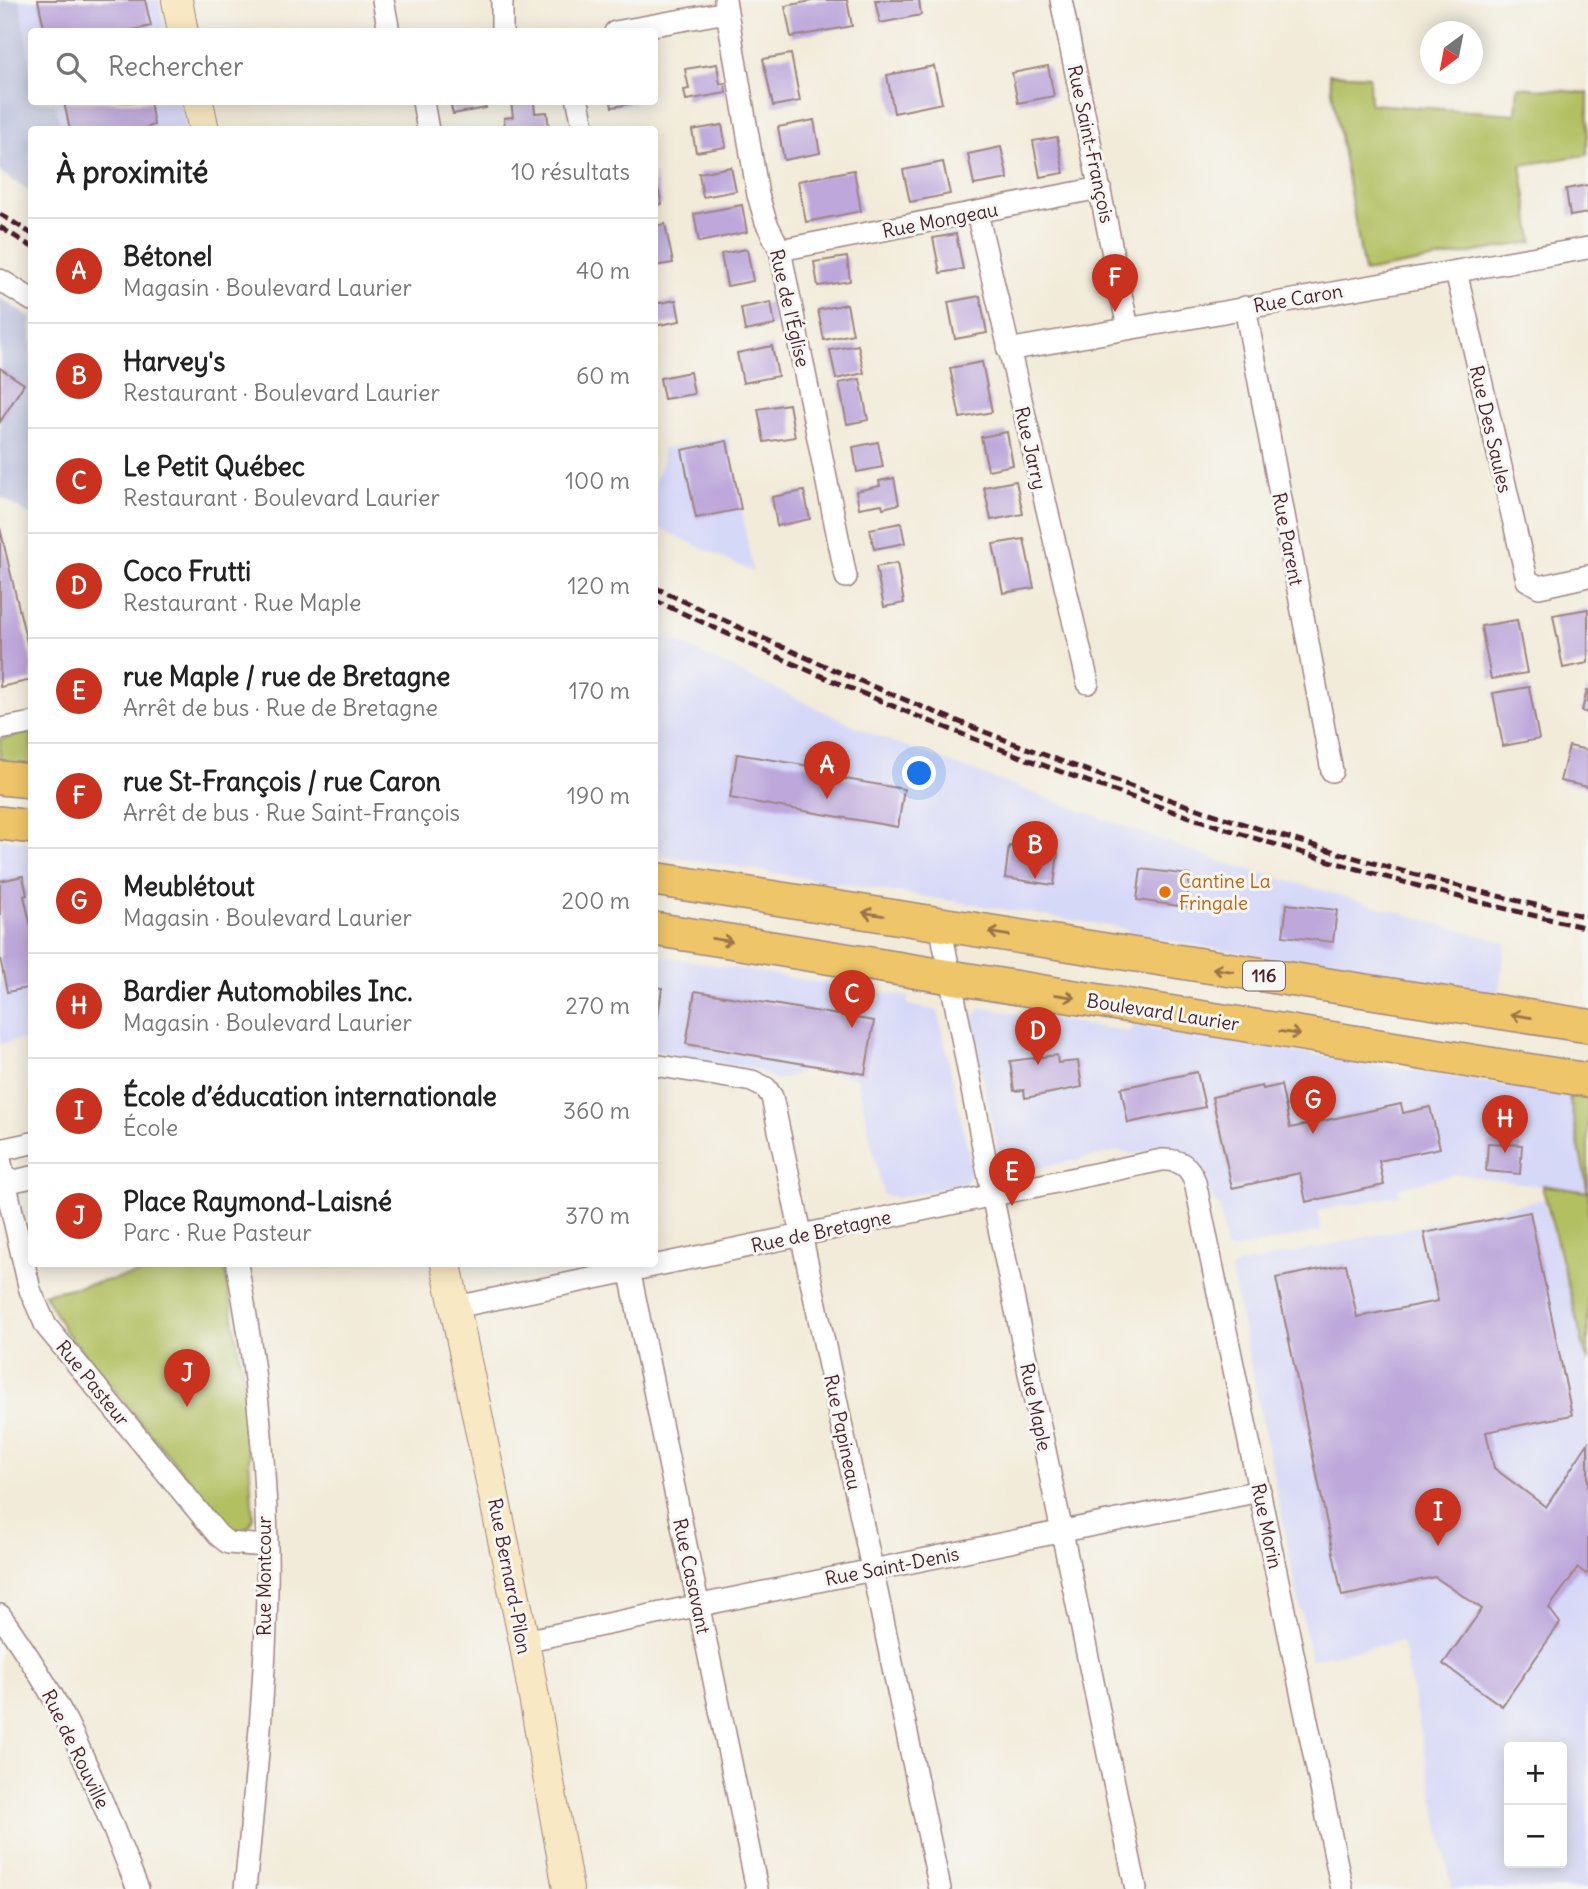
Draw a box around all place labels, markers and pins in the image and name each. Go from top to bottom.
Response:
pin: F [1092,254,1138,312]
pin: A [804,741,850,799]
pin: B [1012,821,1058,879]
place label: Cantine La Fringale [1179,869,1271,915]
marker: Cantine La Fringale [1157,884,1173,900]
pin: C [829,970,875,1028]
pin: D [1015,1007,1061,1065]
pin: G [1290,1076,1336,1134]
pin: H [1482,1095,1528,1153]
pin: E [989,1148,1035,1206]
pin: J [164,1349,210,1407]
pin: I [1415,1488,1461,1546]

